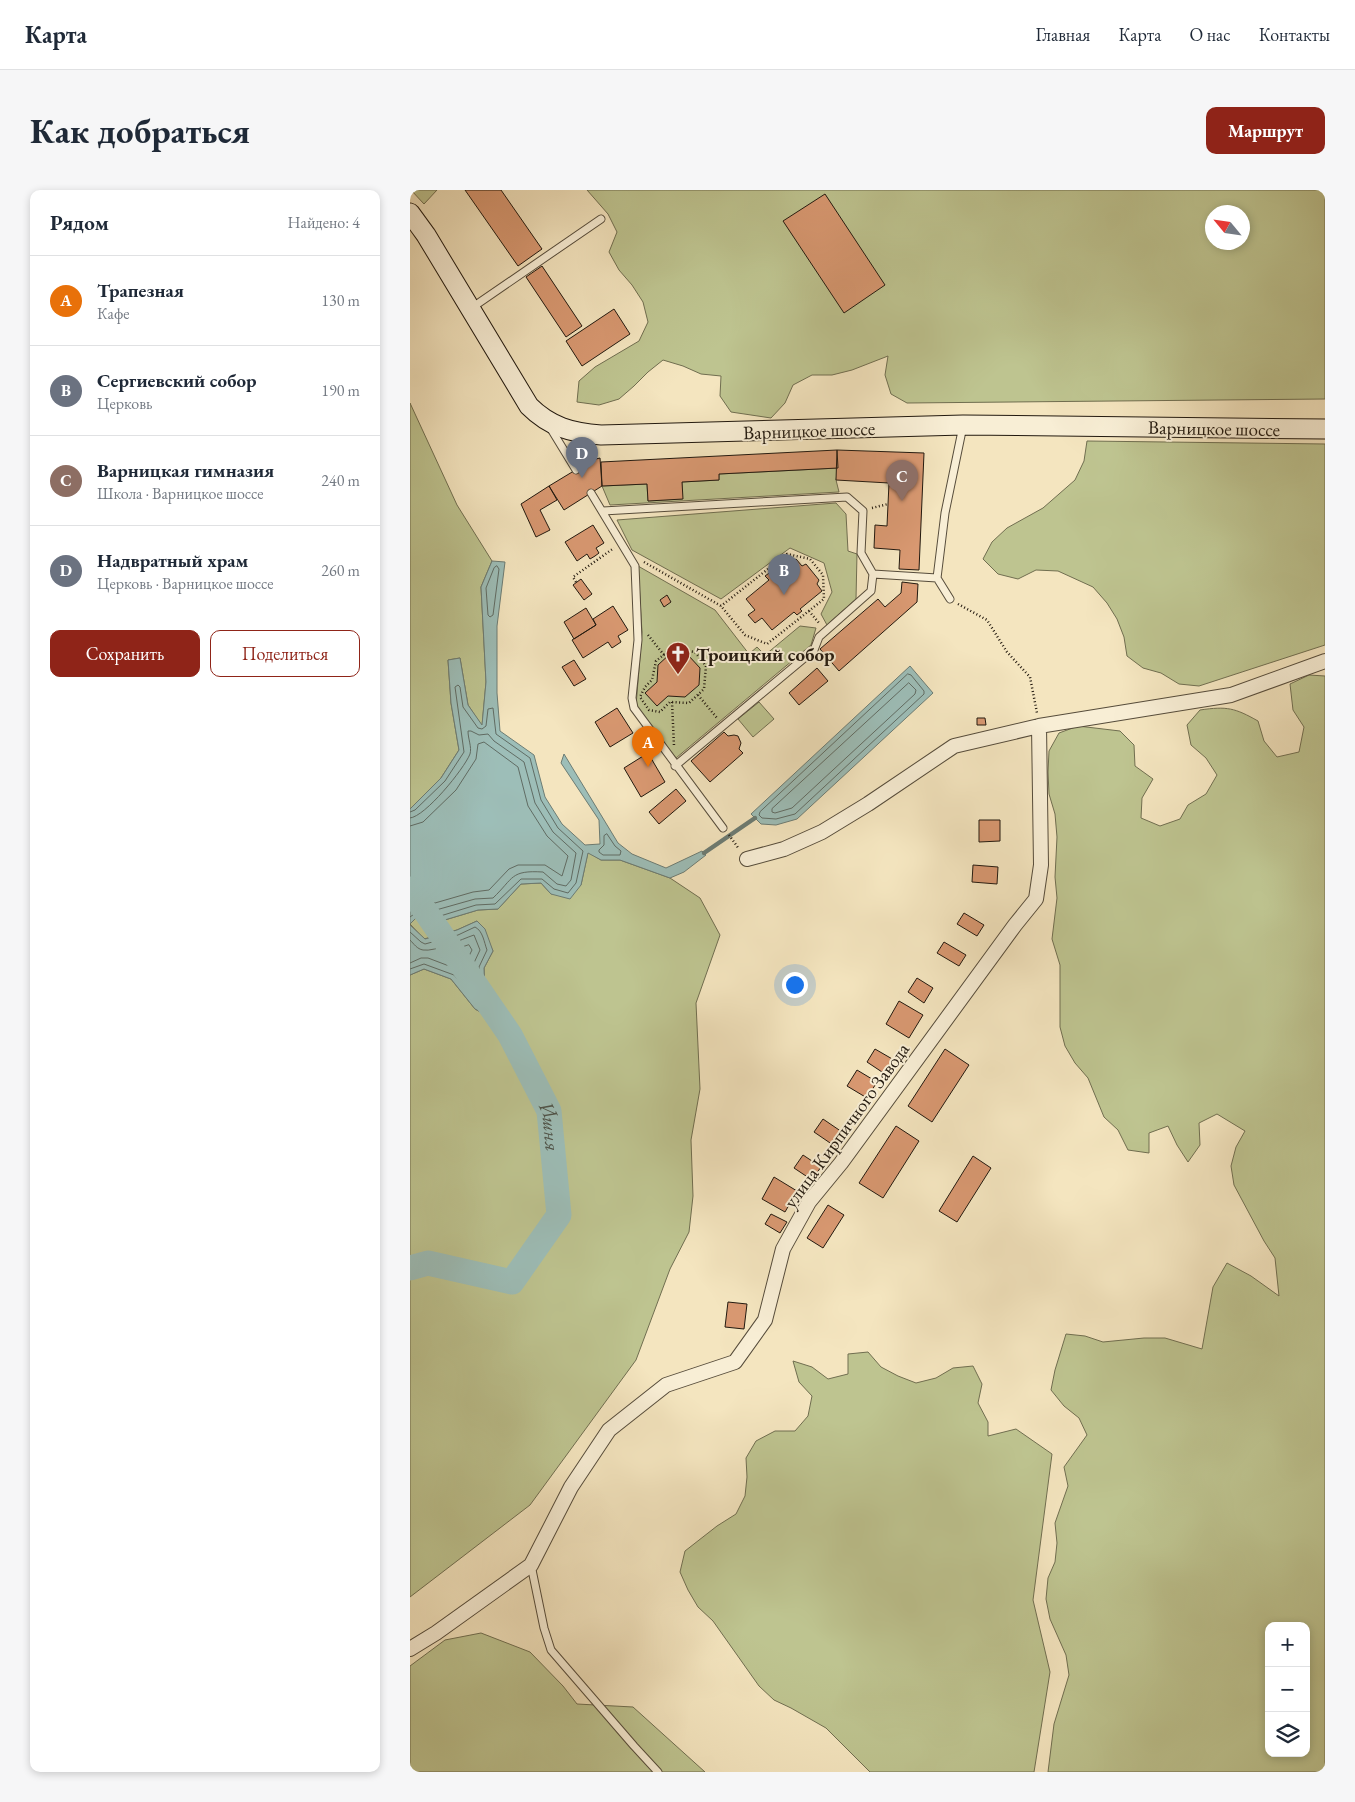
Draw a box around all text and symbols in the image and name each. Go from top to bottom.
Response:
text: Карта [25,19,87,50]
text: Главная [1036,23,1090,46]
text: Карта [1118,23,1161,46]
text: О нас [1189,23,1231,46]
text: Контакты [1259,23,1330,46]
button: Маршрут [1206,107,1325,154]
text: Как добраться [30,108,250,153]
north arrow [1205,205,1250,250]
text: Рядом [50,209,109,236]
text: Найдено: 4 [288,212,360,233]
text: Трапезная [97,278,184,303]
text: A [60,290,72,311]
text: 130 m [321,290,360,311]
text: Кафе [97,303,130,324]
text: Сергиевский собор [97,368,257,393]
text: B [61,380,71,401]
text: 190 m [321,380,360,401]
text: Церковь [97,393,152,414]
street label: Варницкое шоссе [1148,415,1280,442]
street label: Варницкое шоссе [742,416,876,445]
pin: D [566,437,598,478]
text: Варницкая гимназия [97,458,274,483]
pin: C [886,460,918,501]
text: C [60,470,72,491]
text: 240 m [321,470,360,491]
text: Школа · Варницкое шоссе [97,483,263,504]
text: Надвратный храм [97,548,248,573]
pin: B [768,554,800,595]
text: D [60,560,72,581]
text: 260 m [321,560,360,581]
text: Церковь · Варницкое шоссе [97,573,273,594]
button: Сохранить [50,630,200,677]
button: Поделиться [210,630,360,677]
church icon: Троицкий собор [665,641,691,675]
place label: Троицкий собор [696,642,835,667]
pin: A [632,726,664,767]
your location [782,972,808,998]
street label: улица Кирпичного Завода [778,1037,915,1213]
water label: Ишня [533,1096,566,1152]
map controls [1265,1622,1310,1757]
button: + [1265,1622,1310,1667]
button: − [1265,1667,1310,1712]
button: layers [1265,1712,1310,1757]

